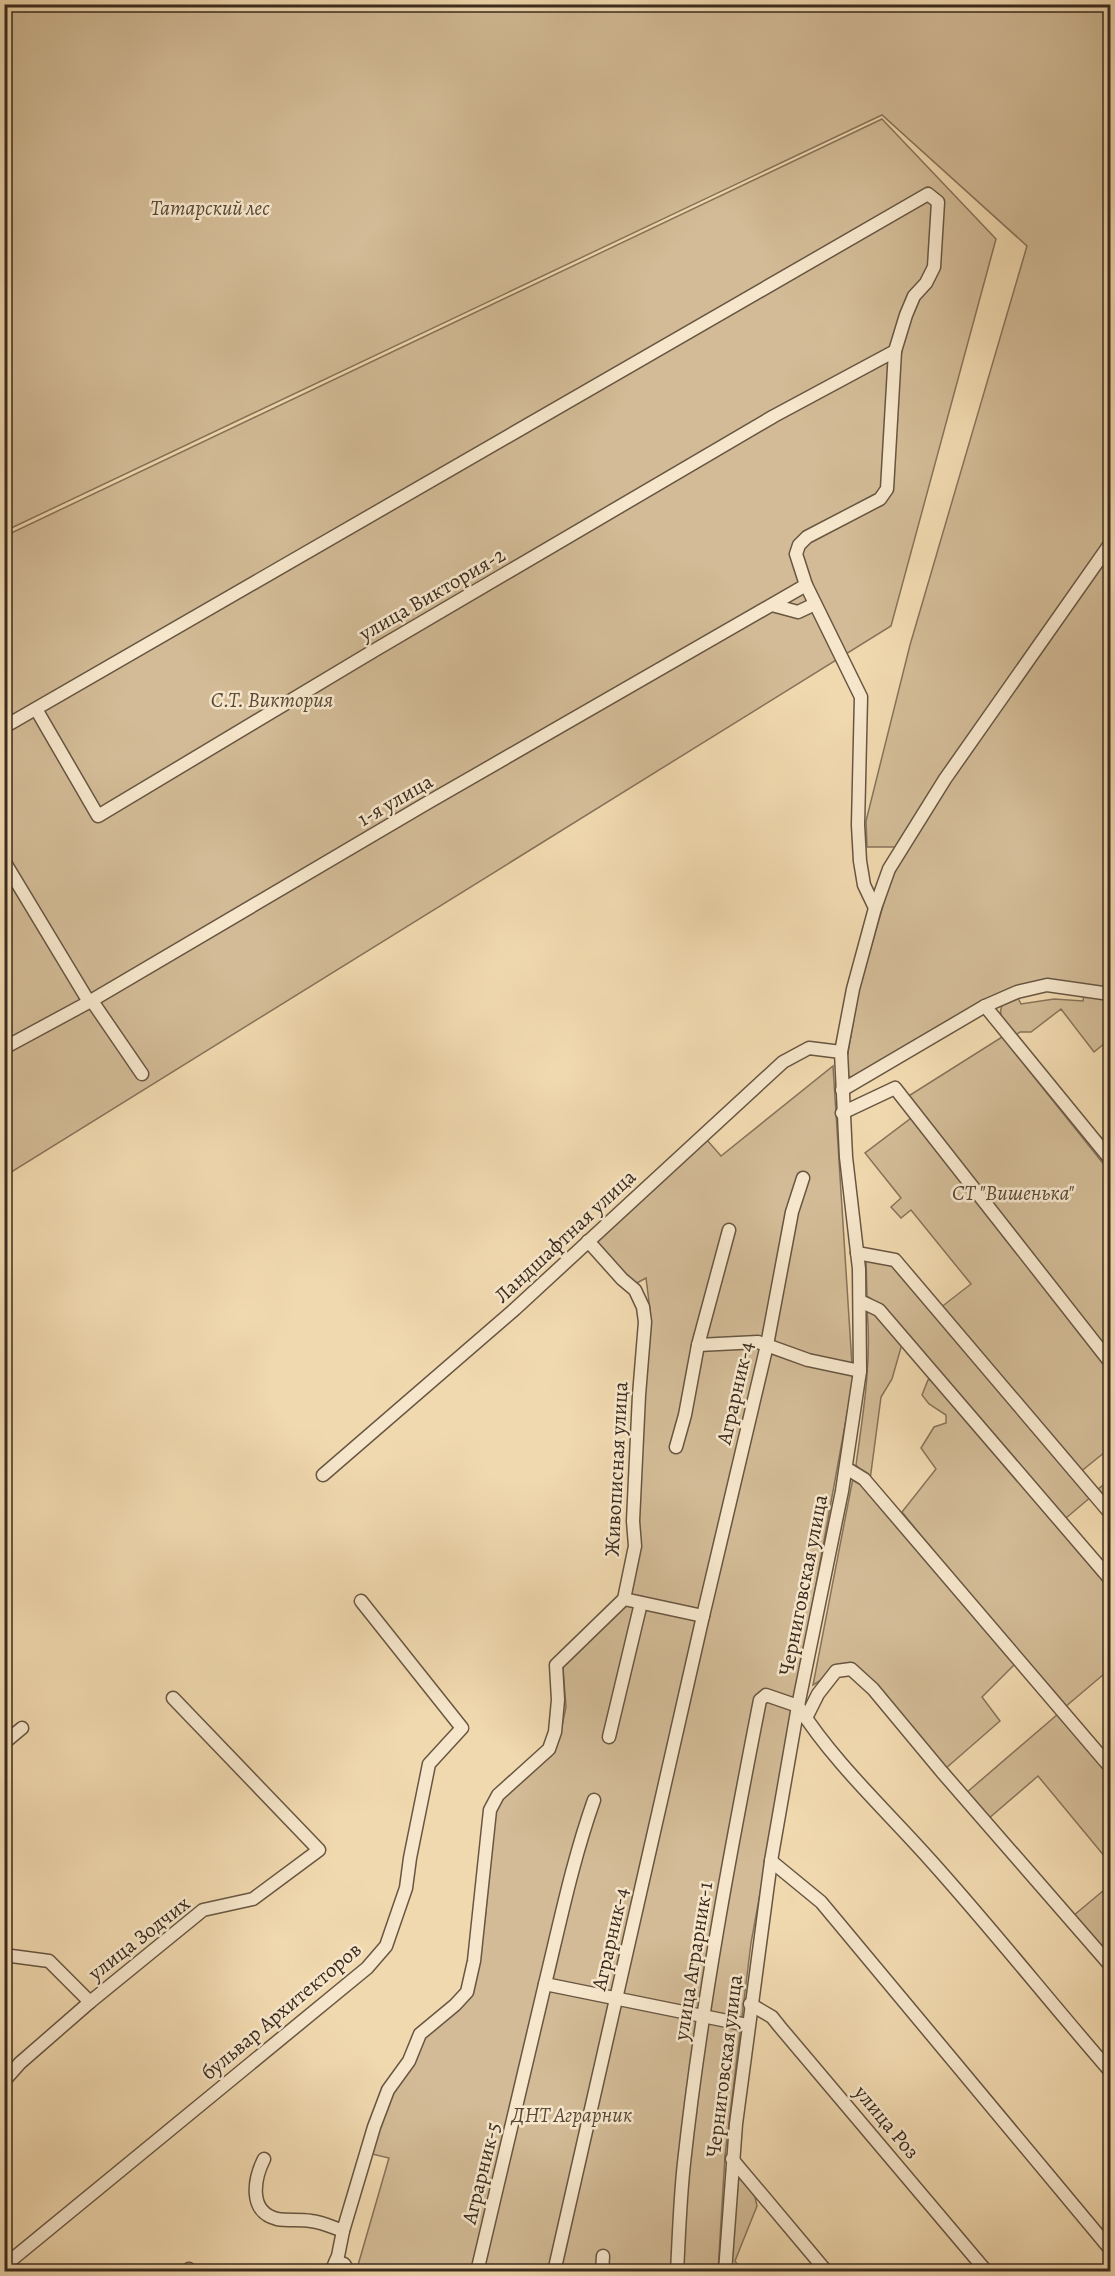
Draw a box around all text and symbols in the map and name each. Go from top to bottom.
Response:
park label: Татарский лес [150,194,270,222]
street label: улица Виктория-2 [353,541,510,648]
park label: С.Т. Виктория [211,686,333,714]
street label: 1-я улица [352,767,438,833]
street label: Ландшафтная улица [488,1163,642,1309]
park label: СТ "Вишенька" [952,1179,1075,1207]
street label: Аграрник-4 [709,1339,760,1448]
street label: Живописная улица [597,1380,635,1557]
street label: Черниговская улица [772,1492,834,1678]
street label: улица Аграрник-1 [666,1880,719,2043]
street label: Аграрник-4 [584,1885,635,1994]
street label: улица Зодчих [81,1889,196,1987]
street label: бульвар Архитекторов [195,1936,367,2086]
street label: Черниговская улица [699,1973,749,2159]
street label: улица Роз [847,2079,926,2165]
park label: ДНТ Аграрник [510,2101,632,2129]
street label: Аграрник-5 [455,2119,507,2228]

